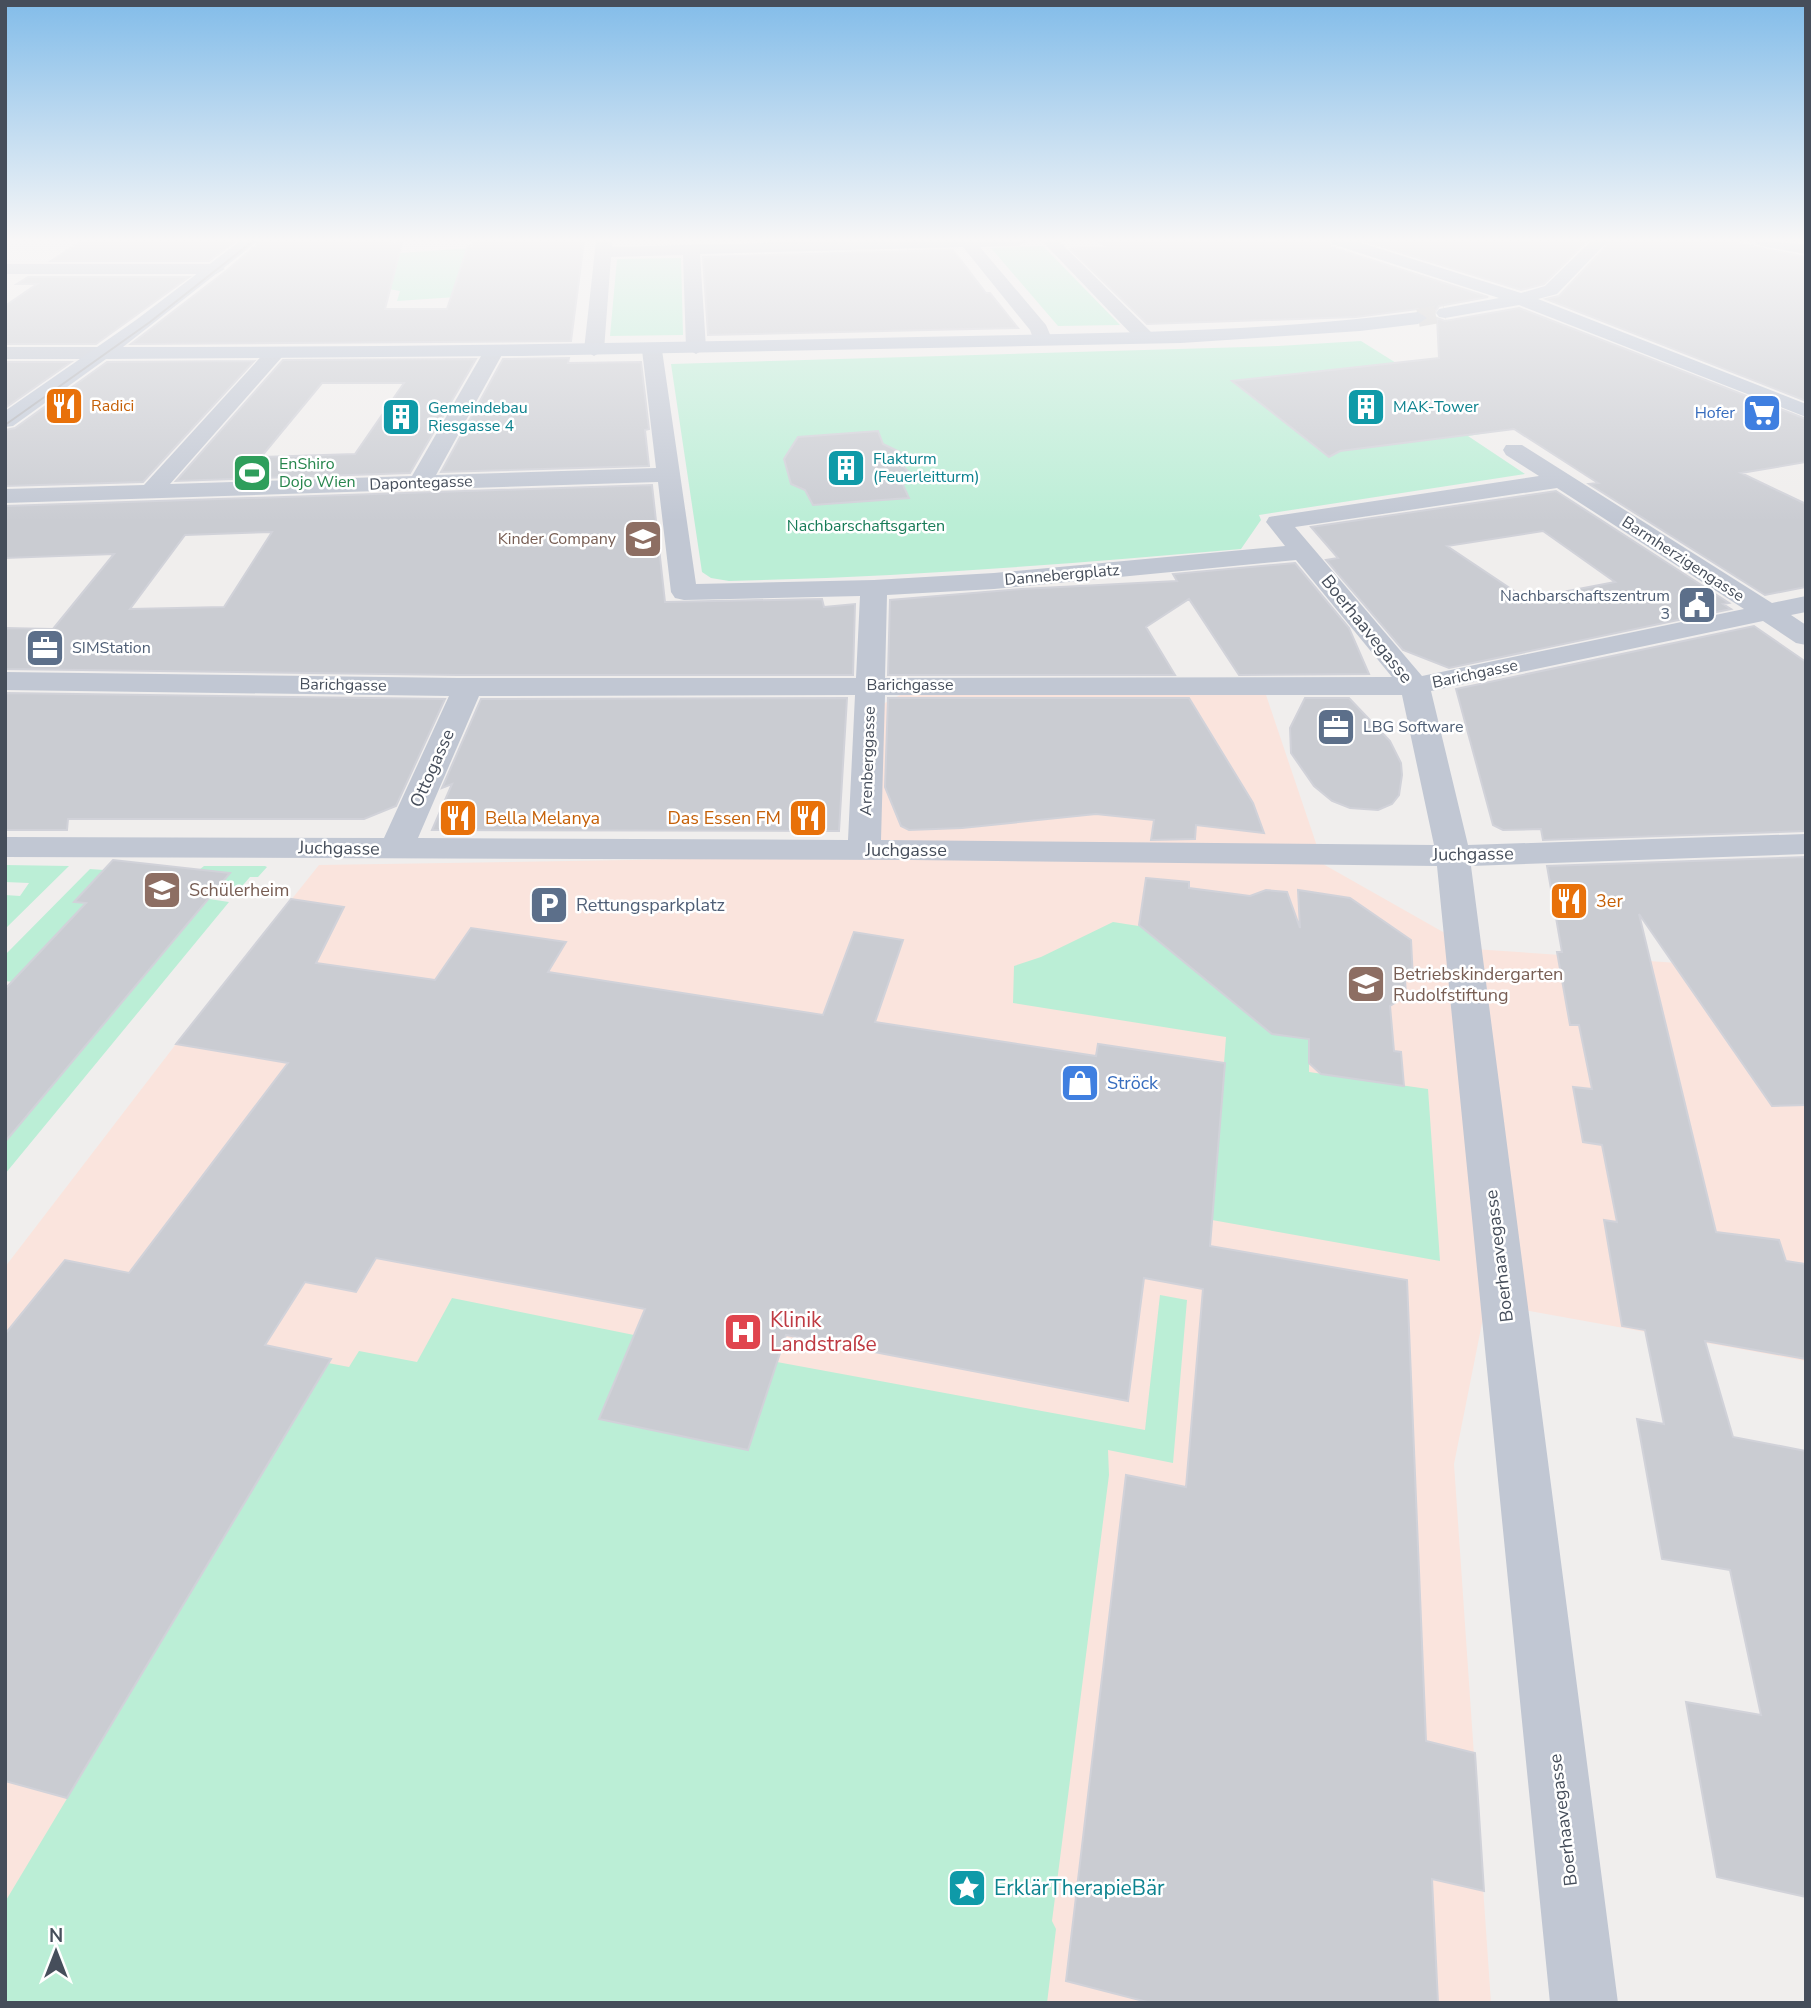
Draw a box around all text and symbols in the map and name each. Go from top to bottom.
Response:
restaurant icon: Radici [43,385,85,427]
building icon: MAK-Tower [1345,386,1387,428]
supermarket icon: Hofer [1741,392,1783,434]
place label: Radici [91,395,134,417]
building icon: Gemeindebau Riesgasse 4 [380,396,422,438]
place label: MAK-Tower [1393,396,1479,418]
place label: Gemeindebau Riesgasse 4 [428,397,528,437]
place label: Hofer [1695,402,1735,424]
building icon: Flakturm (Feuerleitturm) [825,447,867,489]
place label: Flakturm (Feuerleitturm) [873,448,980,488]
sports icon: EnShiro Dojo Wien [231,452,273,494]
place label: EnShiro Dojo Wien [279,453,355,493]
street label: Dapontegasse [369,470,473,496]
street label: Barmherzigengasse [1617,511,1749,607]
park label: Nachbarschaftsgarten [787,515,945,537]
school or university icon: Kinder Company [622,518,664,560]
place label: Kinder Company [498,528,617,550]
street label: Dannebergplatz [1004,559,1120,591]
street label: Boerhaavegasse [1316,570,1418,688]
public building icon: Nachbarschaftszentrum 3 [1676,584,1718,626]
place label: Nachbarschaftszentrum 3 [1500,585,1670,625]
office icon: SIMStation [24,627,66,669]
place label: SIMStation [72,637,151,659]
street label: Barichgasse [1430,654,1520,694]
street label: Barichgasse [299,673,387,697]
street label: Barichgasse [867,674,954,696]
street label: Arenberggasse [855,706,881,816]
office icon: LBG Software [1315,706,1357,748]
place label: LBG Software [1363,716,1463,738]
street label: Ottogasse [404,725,460,811]
restaurant icon: Bella Melanya [437,797,479,839]
restaurant icon: Das Essen FM [787,797,829,839]
place label: Bella Melanya [485,806,600,830]
place label: Das Essen FM [667,806,781,830]
street label: Juchgasse [297,835,380,861]
street label: Juchgasse [864,838,947,862]
street label: Juchgasse [1431,841,1514,867]
school or university icon: Schülerheim [141,869,183,911]
place label: Schülerheim [189,878,289,902]
restaurant icon: 3er [1548,880,1590,922]
parking icon: Rettungsparkplatz [528,884,570,926]
place label: 3er [1596,889,1623,913]
place label: Rettungsparkplatz [576,893,725,917]
place label: Betriebskindergarten Rudolfstiftung [1393,962,1563,1007]
school or university icon: Betriebskindergarten Rudolfstiftung [1345,963,1387,1005]
shop icon: Ströck [1059,1062,1101,1104]
place label: Ströck [1107,1071,1159,1095]
street label: Boerhaavegasse [1479,1188,1519,1324]
place label: Klinik Landstraße [770,1306,877,1358]
hospital icon: Klinik Landstraße [722,1311,764,1353]
street label: Boerhaavegasse [1543,1752,1583,1888]
place icon: ErklärTherapieBär [946,1867,988,1909]
place label: ErklärTherapieBär [994,1874,1165,1902]
north arrow [21,1917,91,1987]
text: N [49,1923,63,1949]

